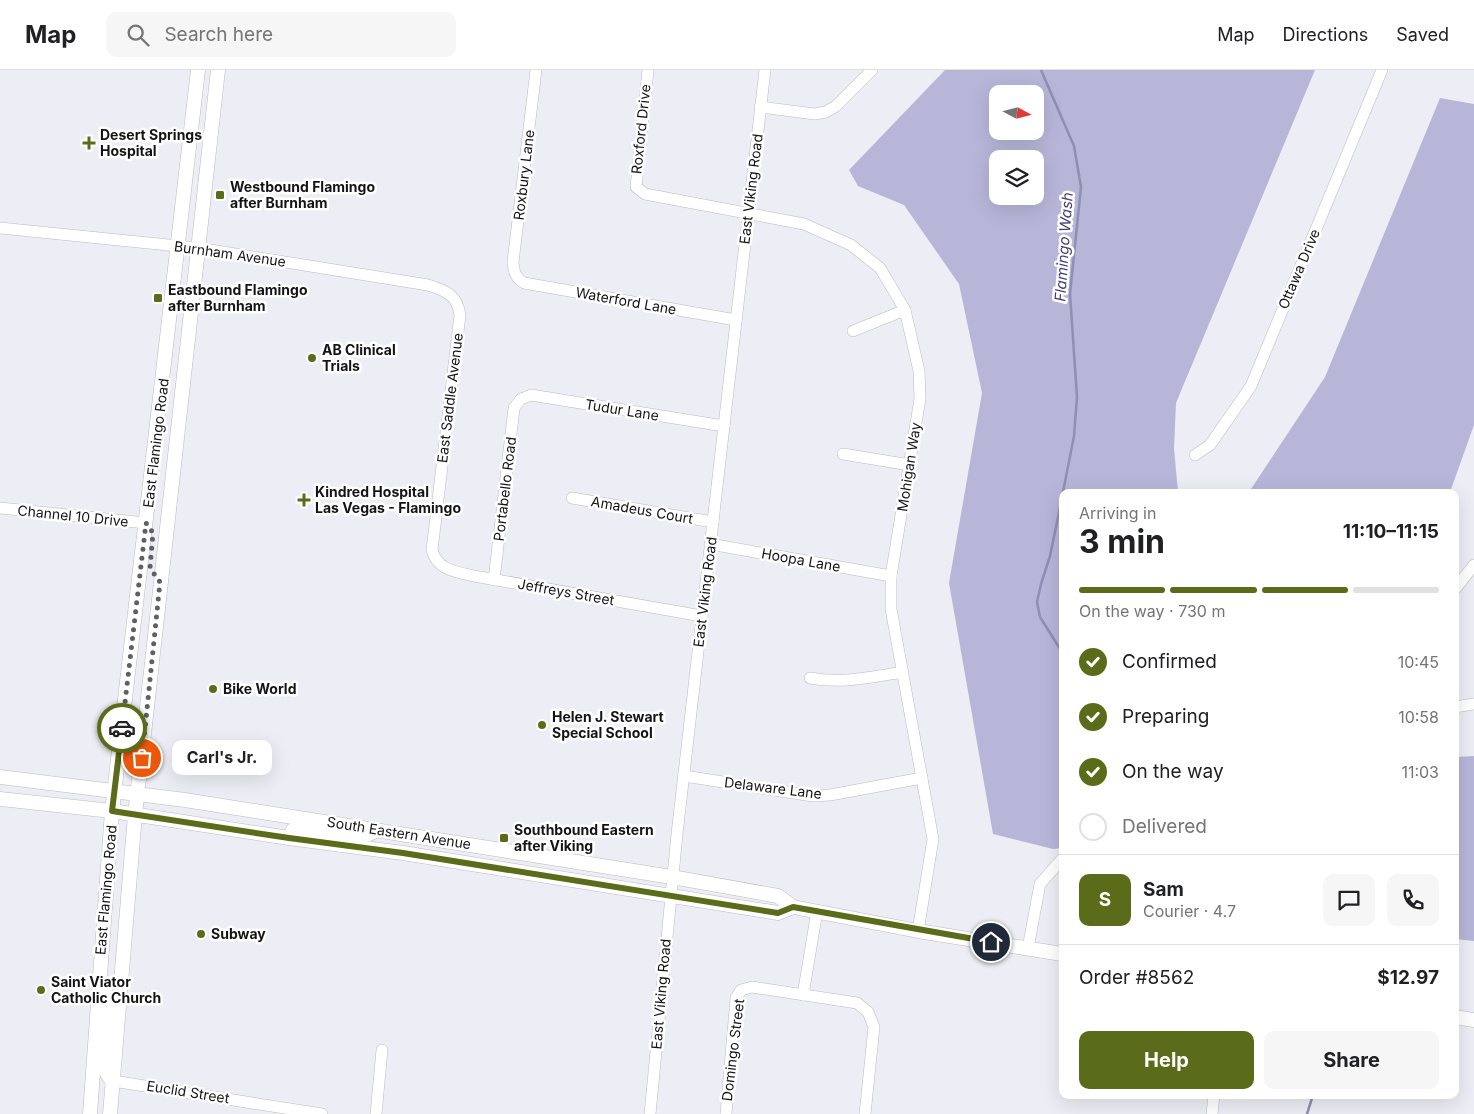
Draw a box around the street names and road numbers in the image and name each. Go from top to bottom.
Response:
street label: Roxford Drive [627,83,654,175]
street label: Roxbury Lane [510,129,537,221]
street label: East Viking Road [735,133,766,245]
street label: Ottawa Drive [1274,226,1323,311]
street label: Burnham Avenue [173,237,287,270]
street label: Waterford Lane [574,283,678,318]
street label: East Saddle Avenue [433,332,466,464]
street label: East Flamingo Road [139,377,172,509]
street label: Tudur Lane [584,395,660,424]
street label: Mohigan Way [893,421,924,513]
street label: Portabello Road [490,436,519,542]
street label: Amadeus Court [590,492,695,527]
street label: Channel 10 Drive [17,501,129,530]
street label: East Viking Road [689,536,720,648]
street label: Hoopa Lane [760,544,842,575]
street label: Jeffreys Street [517,575,616,608]
street label: Delaware Lane [723,773,823,802]
street label: South Eastern Avenue [326,813,472,852]
street label: East Flamingo Road [91,824,120,956]
street label: East Viking Road [647,938,674,1050]
street label: Domingo Street [718,997,747,1102]
street label: Euclid Street [146,1077,231,1106]

